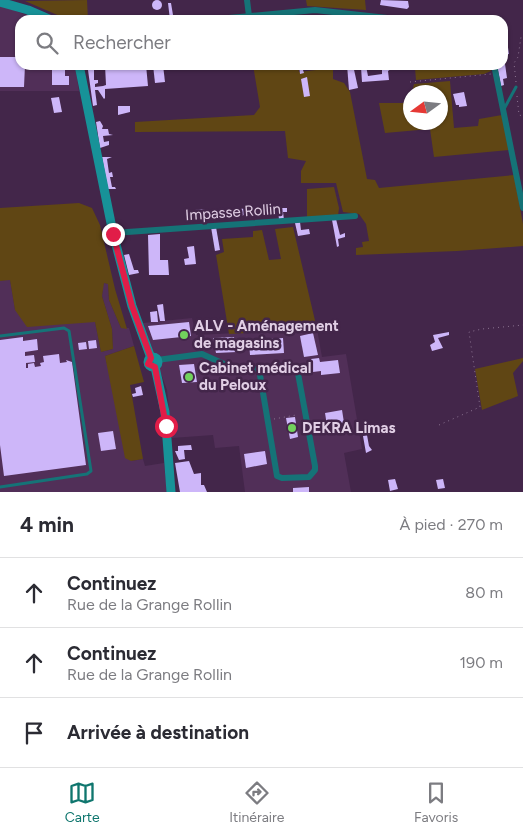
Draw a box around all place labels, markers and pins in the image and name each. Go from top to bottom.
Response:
place label: ALV - Aménagement de magasins [194,317,339,352]
marker: ALV - Aménagement de magasins [178,329,190,341]
place label: Cabinet médical du Peloux [199,359,311,394]
marker: Cabinet médical du Peloux [183,371,195,383]
place label: DEKRA Limas [302,419,395,437]
marker: DEKRA Limas [286,422,298,434]

